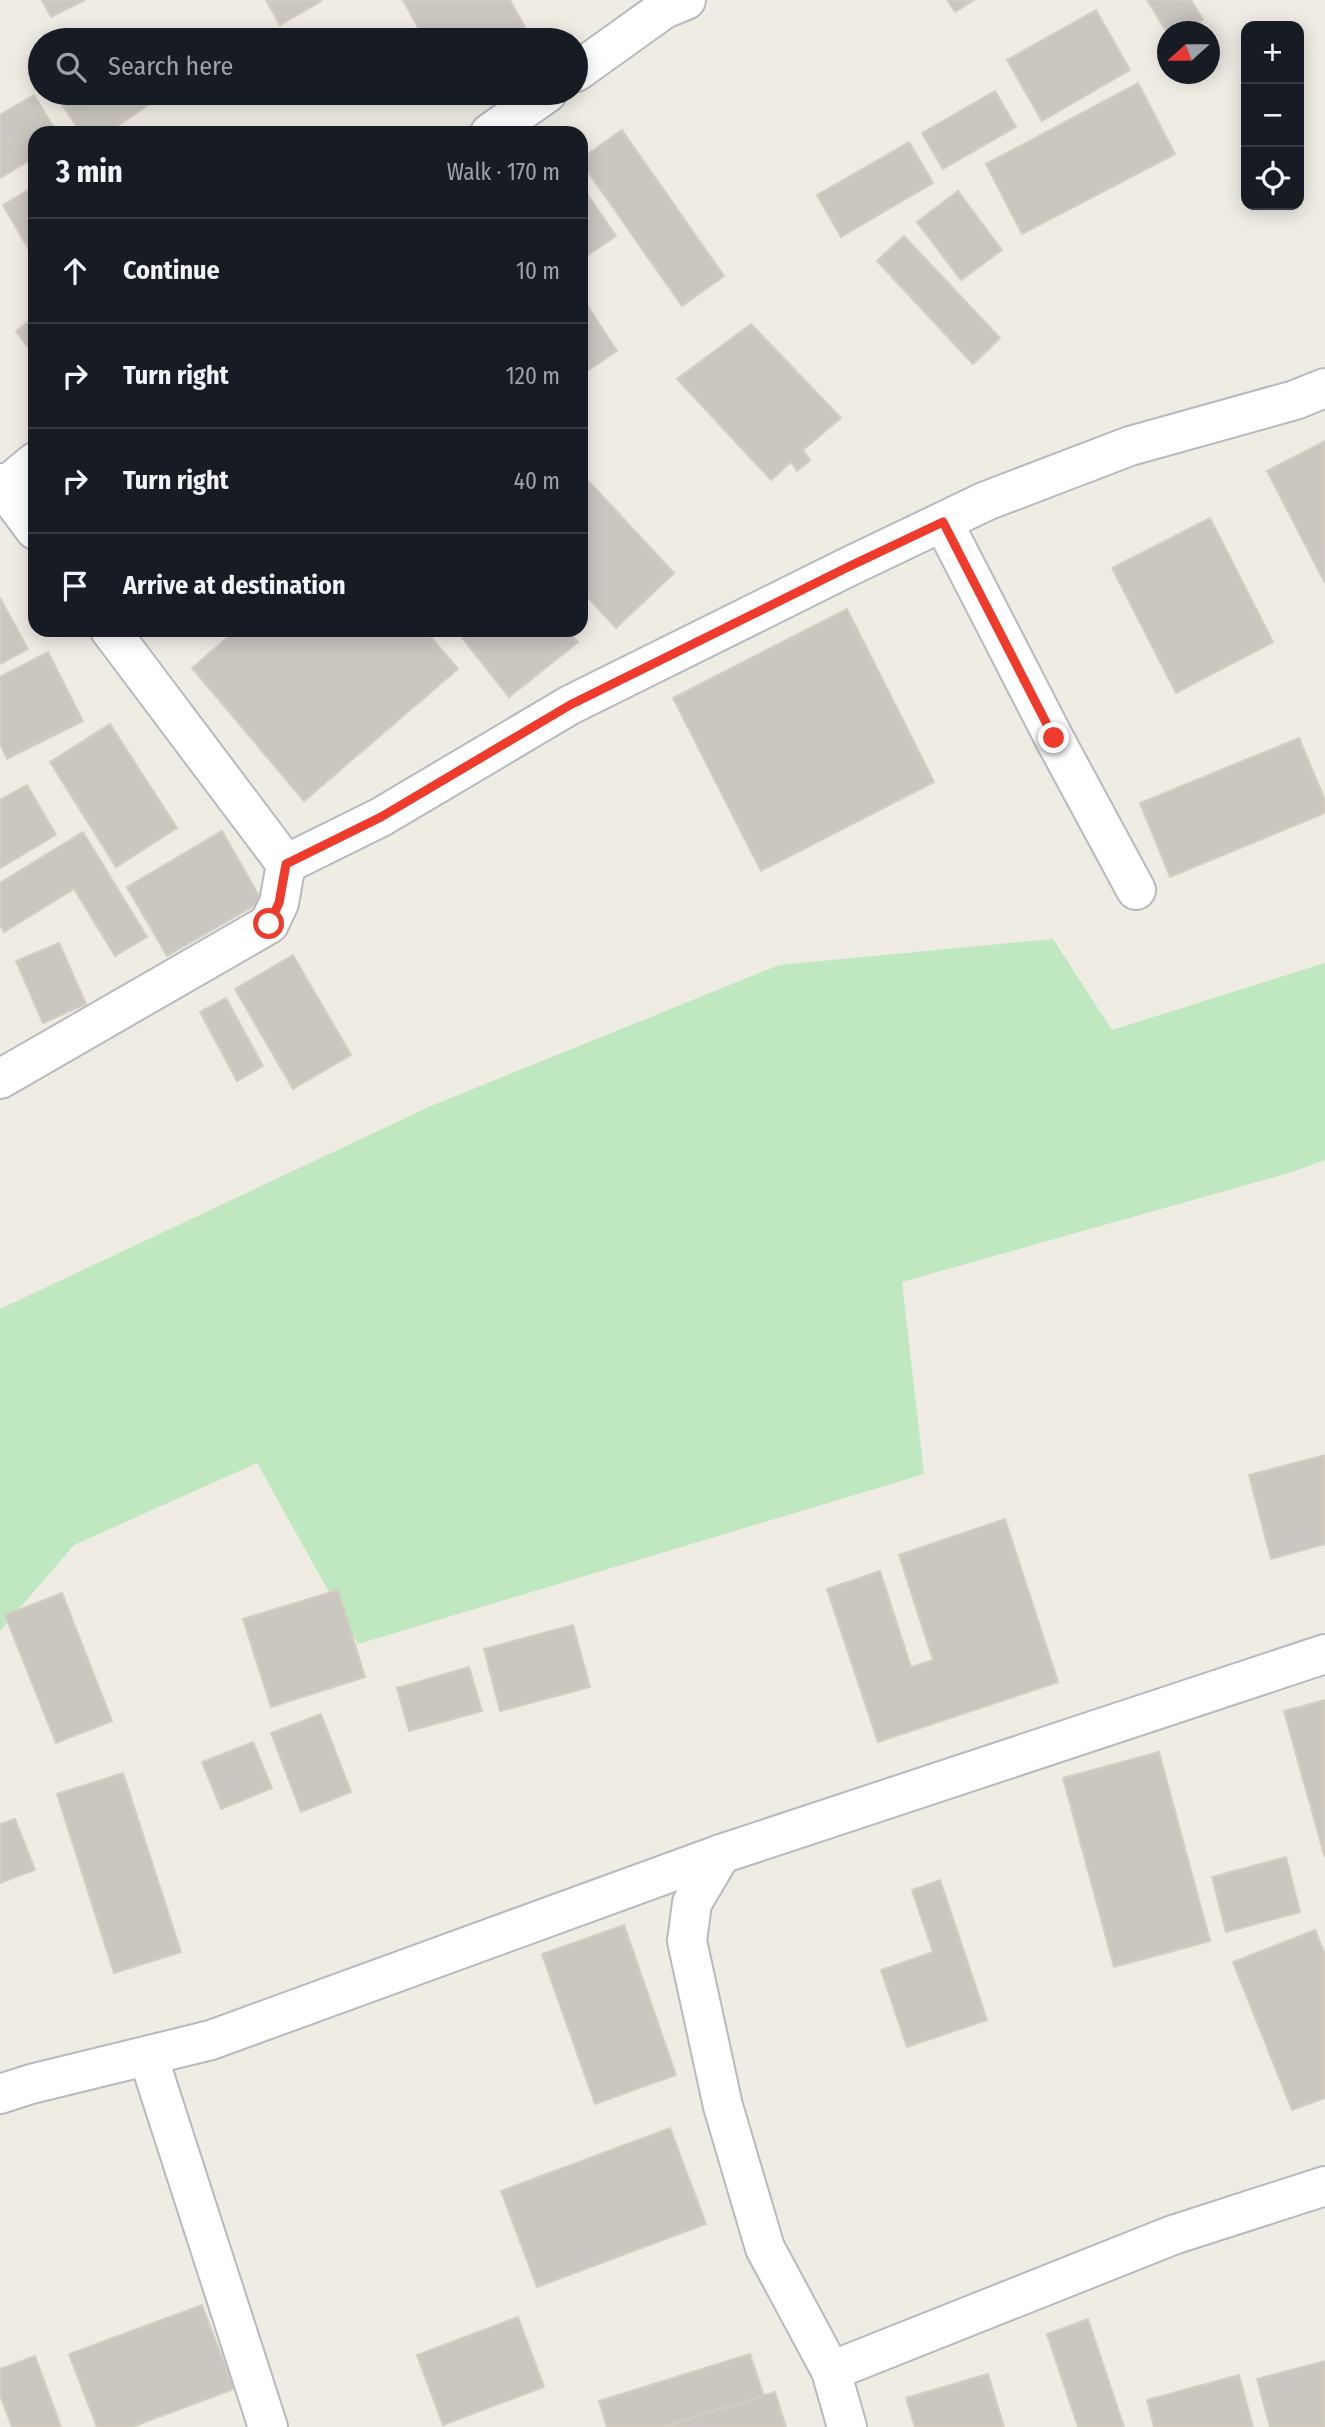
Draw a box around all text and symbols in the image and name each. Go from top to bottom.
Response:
north arrow [1157,21,1220,84]
map controls [1241,21,1304,210]
button: + [1241,21,1304,84]
search box [28,28,588,105]
icon: search [52,48,90,86]
text: Search here [108,51,233,82]
button: − [1241,84,1304,147]
button: locate [1241,147,1304,210]
text: 3 min [56,154,123,190]
text: Walk · 170 m [447,158,560,186]
icon: ahead [56,252,94,290]
text: Continue [123,255,220,286]
text: 10 m [516,257,560,285]
icon: right [56,357,94,395]
text: Turn right [123,360,229,391]
text: 120 m [506,362,560,390]
icon: right [56,462,94,500]
text: Turn right [123,465,229,496]
text: 40 m [514,467,560,495]
icon: arrive [56,567,94,605]
text: Arrive at destination [123,570,346,601]
route end [1038,722,1069,753]
route start [253,908,284,939]

